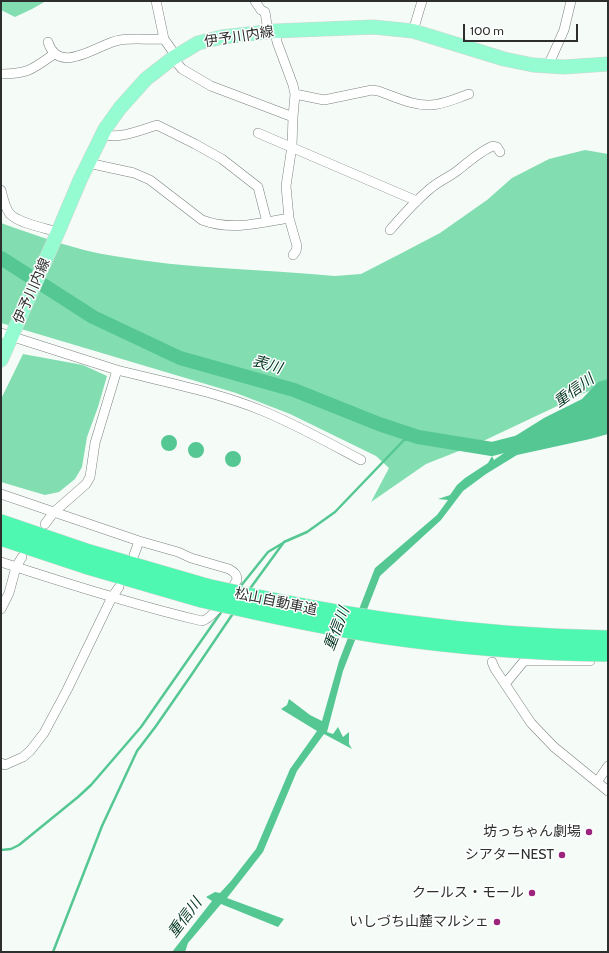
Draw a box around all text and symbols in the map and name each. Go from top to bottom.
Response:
scale bar [465,16,580,42]
street label: 伊予川内線 [203,23,275,51]
text: 100 m [470,23,504,38]
street label: 伊予川内線 [10,256,54,326]
water label: 表川 [250,352,284,378]
water label: 重信川 [551,370,597,412]
street label: 松山自動車道 [233,585,319,619]
water label: 重信川 [321,605,353,653]
place label: 坊っちゃん劇場 [483,824,581,840]
marker: 坊っちゃん劇場 [584,827,594,837]
place label: シアターNEST [465,847,554,863]
marker: シアターNEST [557,850,567,860]
place label: クールス・モール [412,885,524,901]
marker: クールス・モール [527,888,537,898]
water label: 重信川 [164,895,206,941]
place label: いしづち山麓マルシェ [349,914,489,930]
marker: いしづち山麓マルシェ [492,917,502,927]

